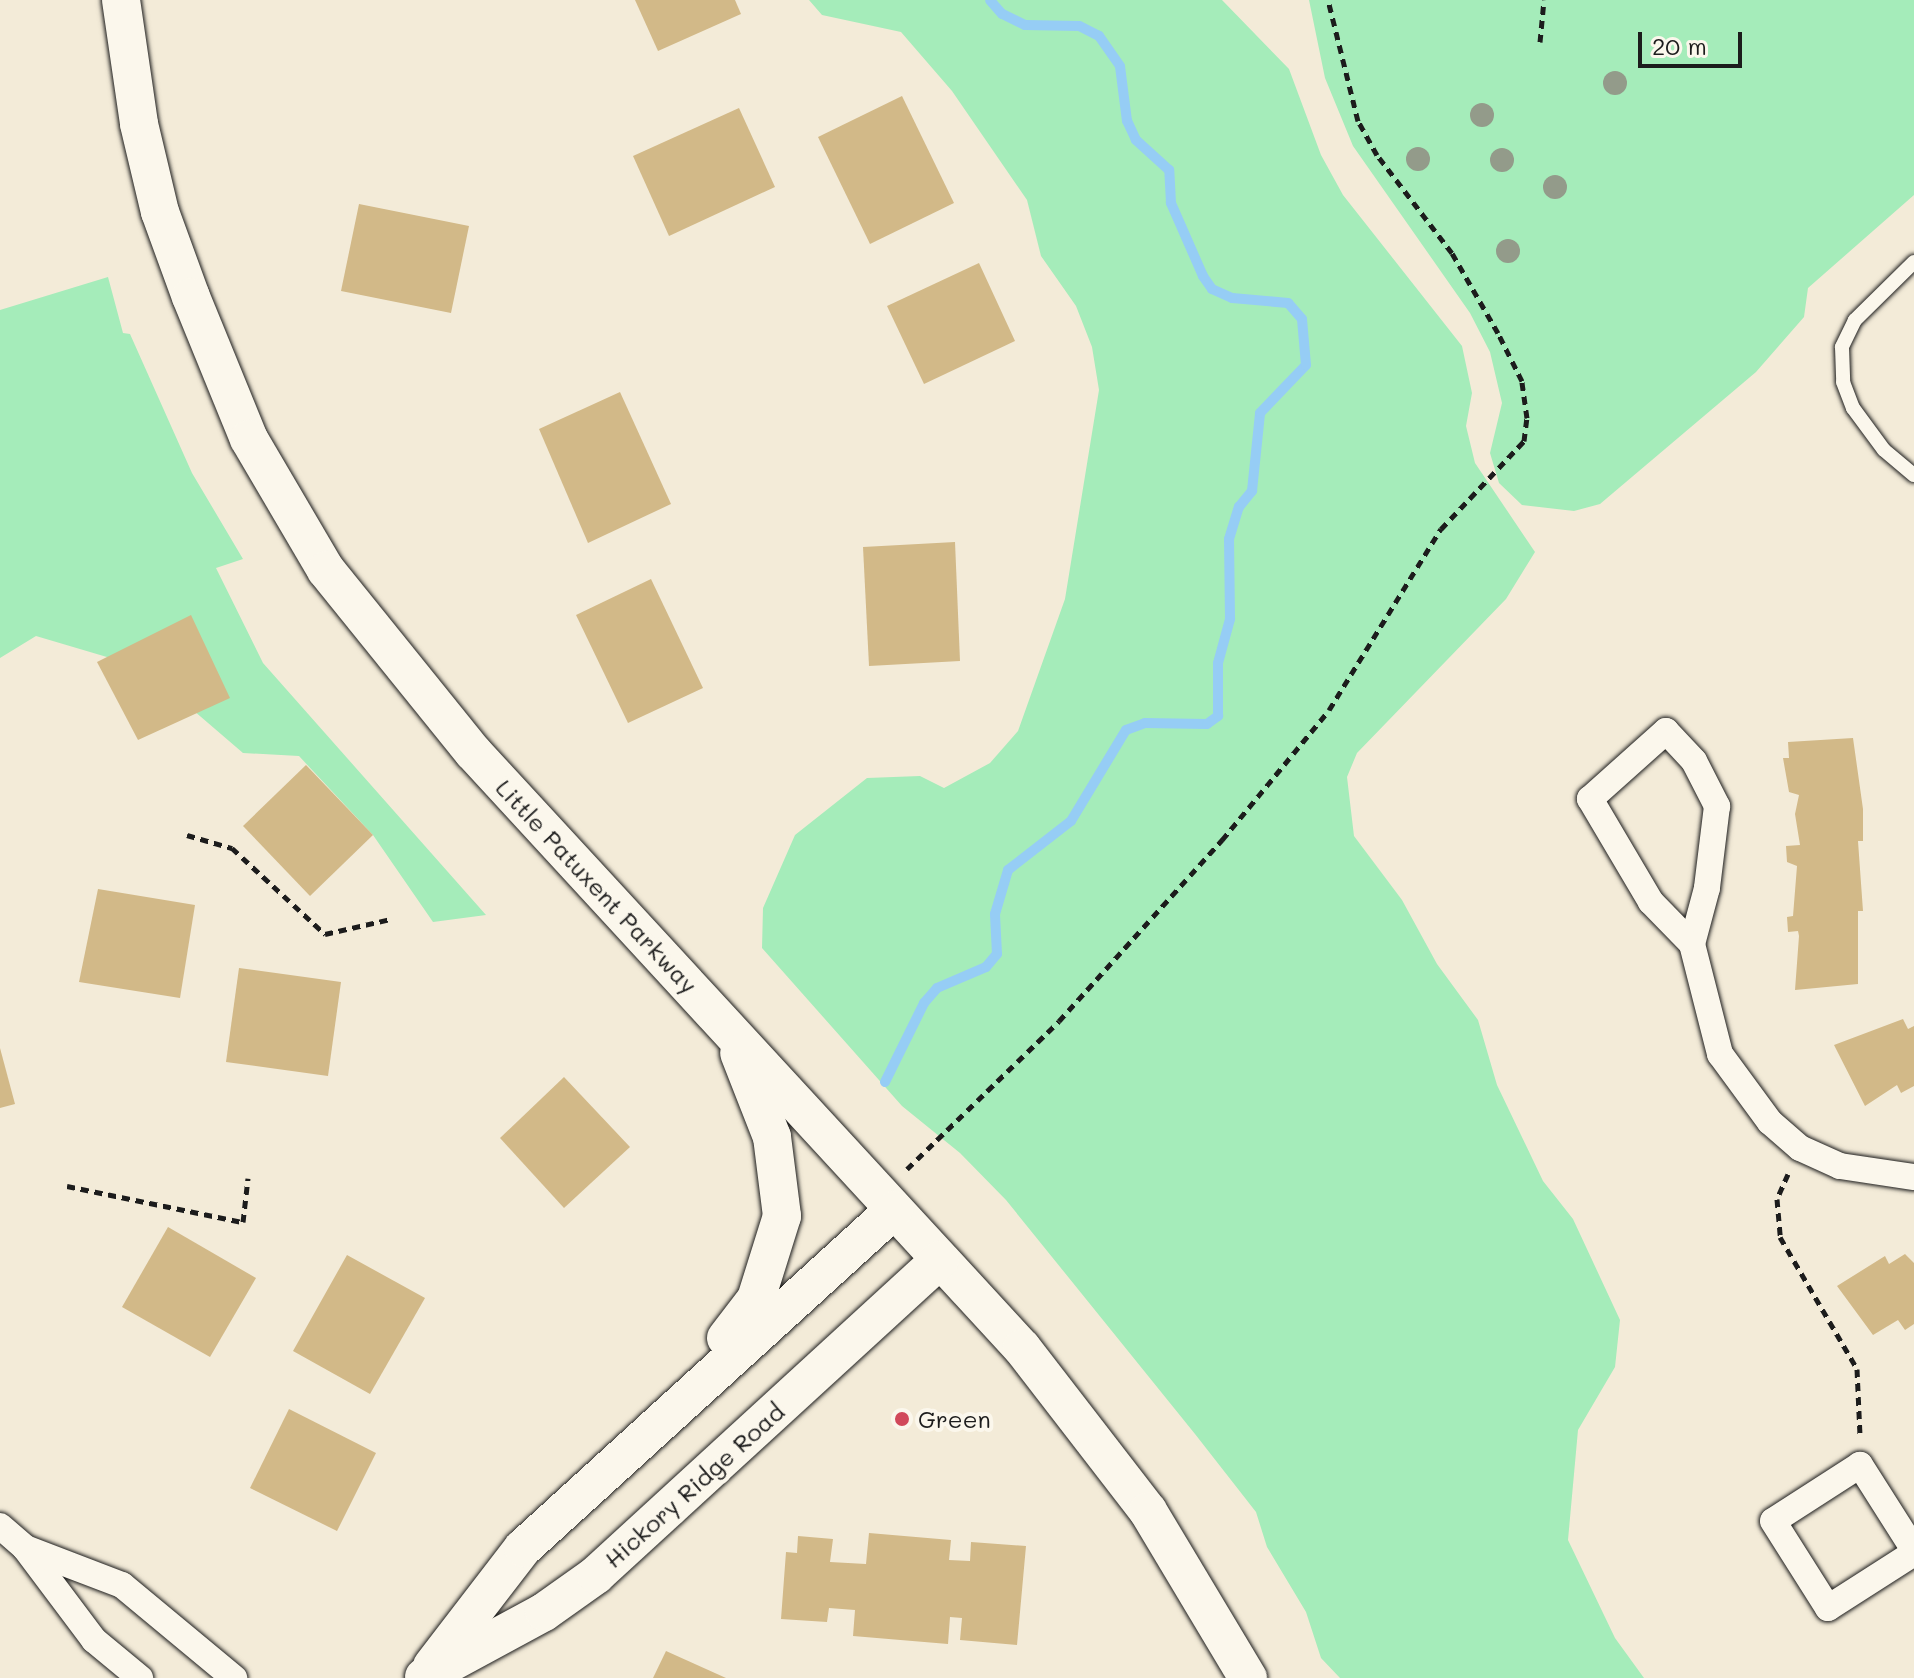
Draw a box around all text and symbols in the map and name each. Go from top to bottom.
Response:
scale bar [1642,16,1746,66]
text: 20 m [1652,30,1707,61]
street label: Little Patuxent Parkway [490,773,704,999]
street label: Hickory Ridge Road [598,1397,790,1573]
place label: Green [918,1405,991,1433]
marker: Green [893,1410,911,1428]

